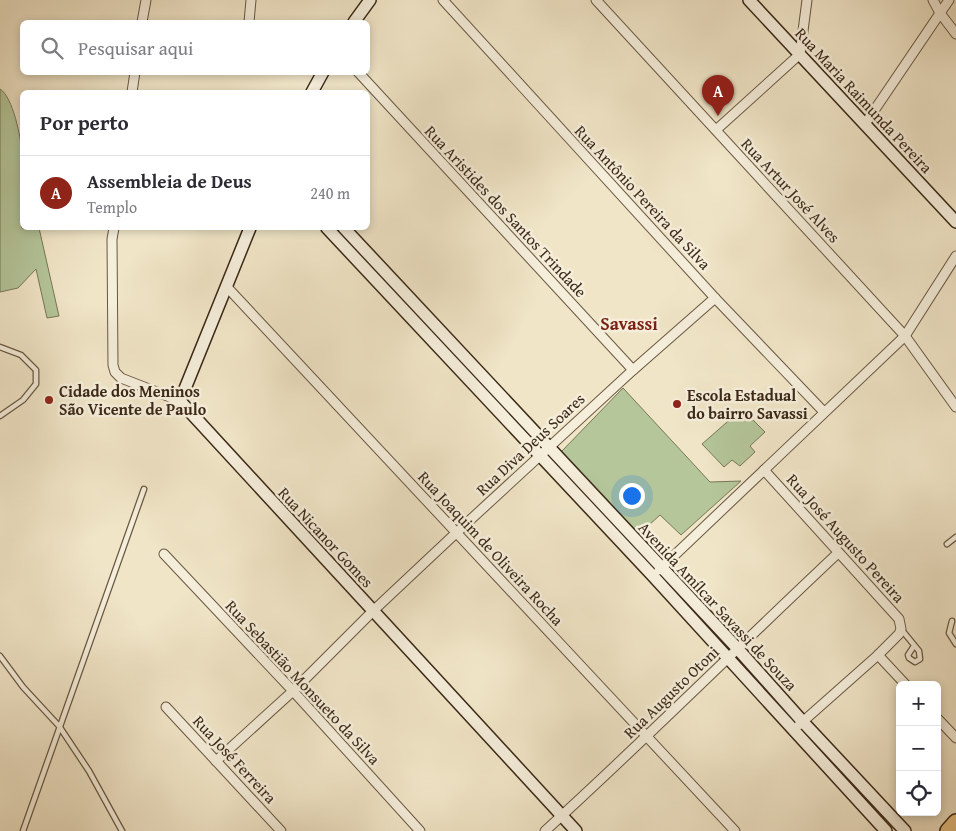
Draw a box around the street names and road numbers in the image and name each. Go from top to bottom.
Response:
street label: Rua Maria Raimunda Pereira [790,22,938,179]
street label: Rua Aristides dos Santos Trindade [419,119,593,303]
street label: Rua Antônio Pereira da Silva [569,119,717,275]
street label: Rua Artur José Alves [736,132,846,248]
street label: Rua Diva Deus Soares [470,387,590,501]
street label: Rua Joaquim de Oliveira Rocha [413,465,570,631]
street label: Rua José Augusto Pereira [781,468,911,608]
street label: Rua Nicanor Gomes [273,481,379,593]
street label: Avenida Amílcar Savassi de Souza [633,516,803,696]
street label: Rua Sebastião Monsueto da Silva [220,594,386,770]
street label: Rua Augusto Otoni [618,640,725,744]
street label: Rua José Ferreira [188,709,283,809]

